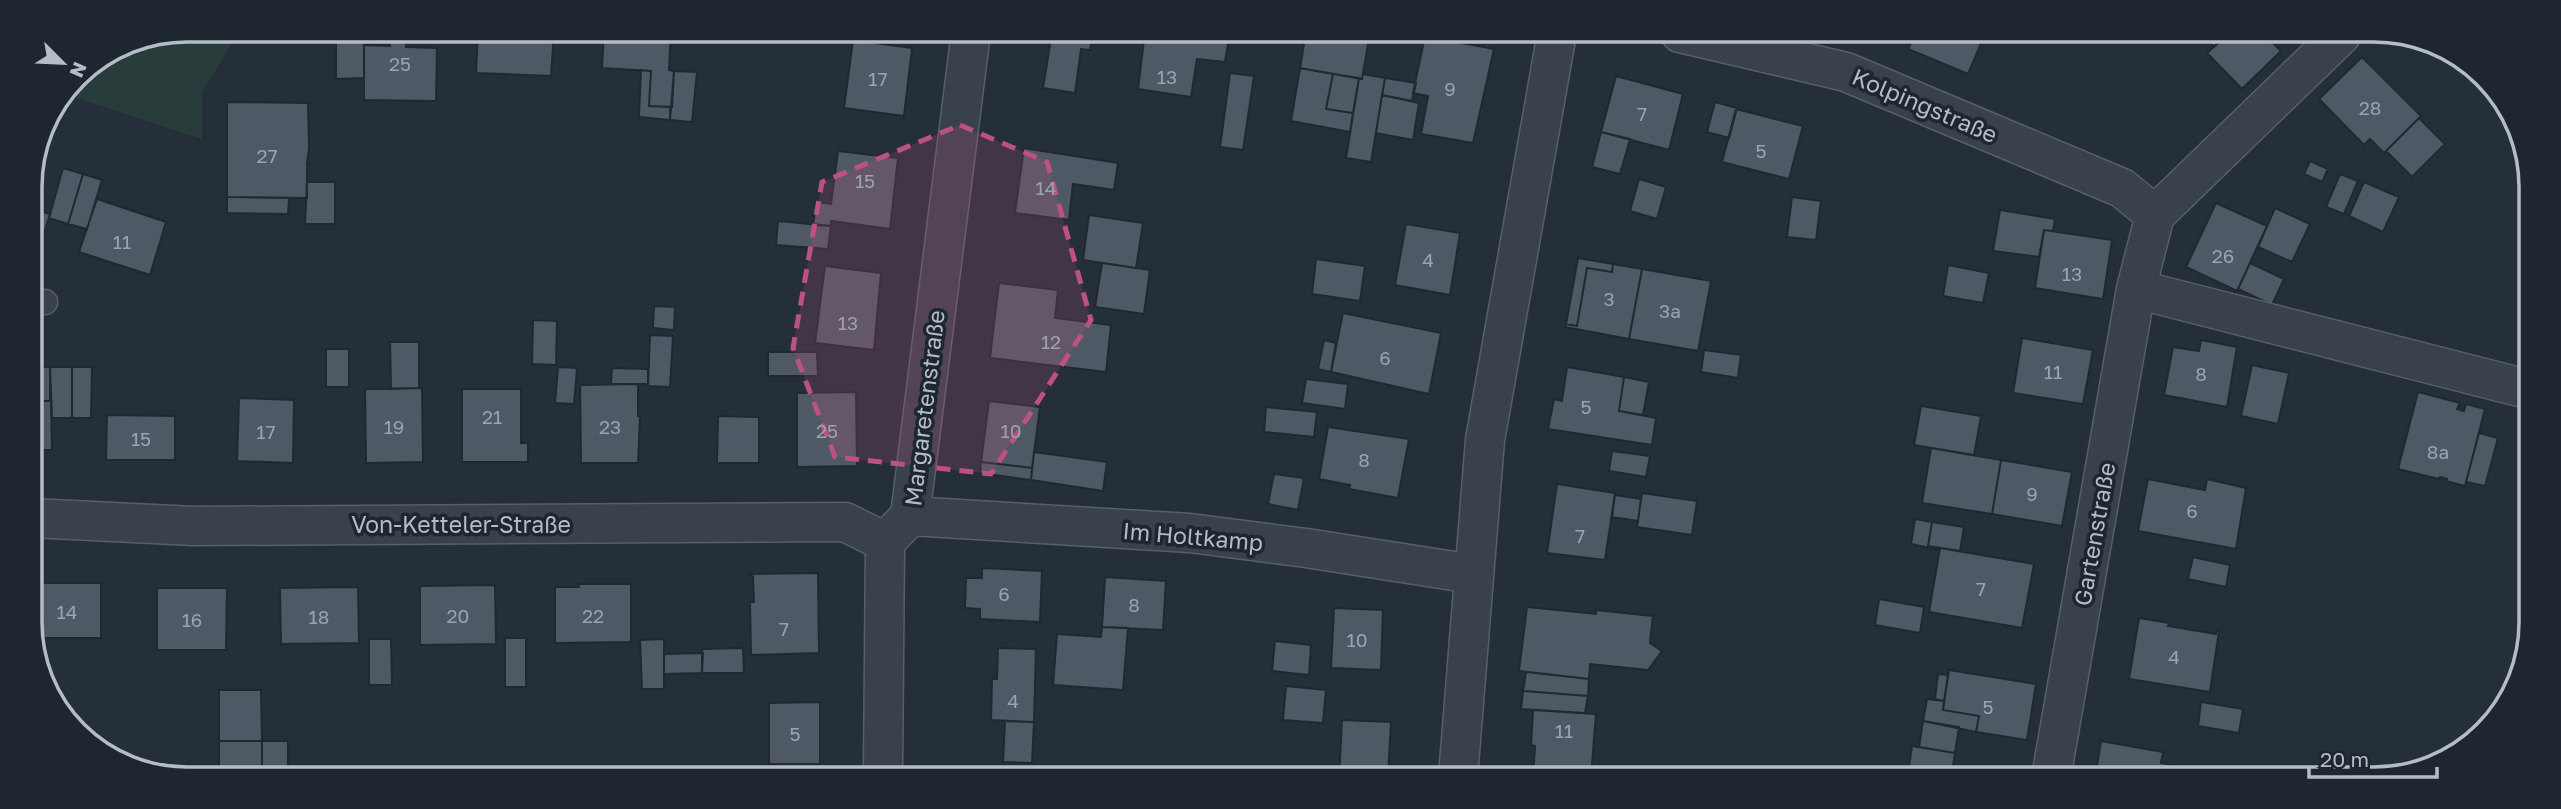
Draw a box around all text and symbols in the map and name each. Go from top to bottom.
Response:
north arrow [28,28,98,98]
house number: 25 [389,52,411,75]
text: N [66,59,92,81]
street label: Kolpingstraße [1848,62,2002,148]
house number: 13 [1157,65,1177,88]
house number: 17 [868,67,888,90]
house number: 9 [1444,77,1456,100]
house number: 28 [2359,96,2381,119]
house number: 7 [1637,102,1647,125]
house number: 5 [1755,139,1767,162]
house number: 27 [256,144,278,167]
house number: 15 [855,169,875,192]
house number: 14 [1036,176,1056,199]
house number: 11 [113,230,131,253]
house number: 26 [2212,244,2234,267]
house number: 4 [1422,248,1434,271]
house number: 13 [2062,262,2082,285]
house number: 3 [1603,287,1615,310]
house number: 3a [1659,299,1681,322]
street label: Margaretenstraße [898,308,950,508]
house number: 13 [838,311,858,334]
house number: 12 [1041,330,1061,353]
house number: 6 [1379,346,1391,369]
house number: 11 [2044,360,2062,383]
house number: 8 [2195,362,2207,385]
house number: 5 [1580,395,1592,418]
house number: 21 [482,405,502,428]
house number: 19 [384,415,404,438]
house number: 23 [599,415,621,438]
house number: 25 [816,419,838,442]
house number: 10 [1001,419,1022,442]
house number: 17 [256,420,276,443]
house number: 15 [131,427,151,450]
house number: 8a [2427,440,2449,463]
house number: 8 [1358,448,1370,471]
street label: Gartenstraße [2068,460,2120,608]
house number: 9 [2026,482,2038,505]
house number: 6 [2186,499,2198,522]
street label: Von-Ketteler-Straße [351,510,571,538]
street label: Im Holtkamp [1122,516,1264,556]
house number: 7 [1575,524,1585,547]
house number: 7 [1976,577,1986,600]
house number: 6 [998,582,1010,605]
house number: 8 [1128,593,1140,616]
house number: 14 [57,600,77,623]
house number: 20 [447,604,469,627]
house number: 22 [582,604,604,627]
house number: 18 [309,605,329,628]
house number: 16 [182,608,202,631]
house number: 7 [779,617,789,640]
house number: 10 [1347,628,1368,651]
house number: 4 [2168,645,2180,668]
house number: 4 [1007,689,1019,712]
house number: 5 [1982,695,1994,718]
house number: 11 [1555,719,1573,742]
house number: 5 [789,722,801,745]
scale bar [2309,736,2437,780]
text: 20 m [2320,746,2369,772]

